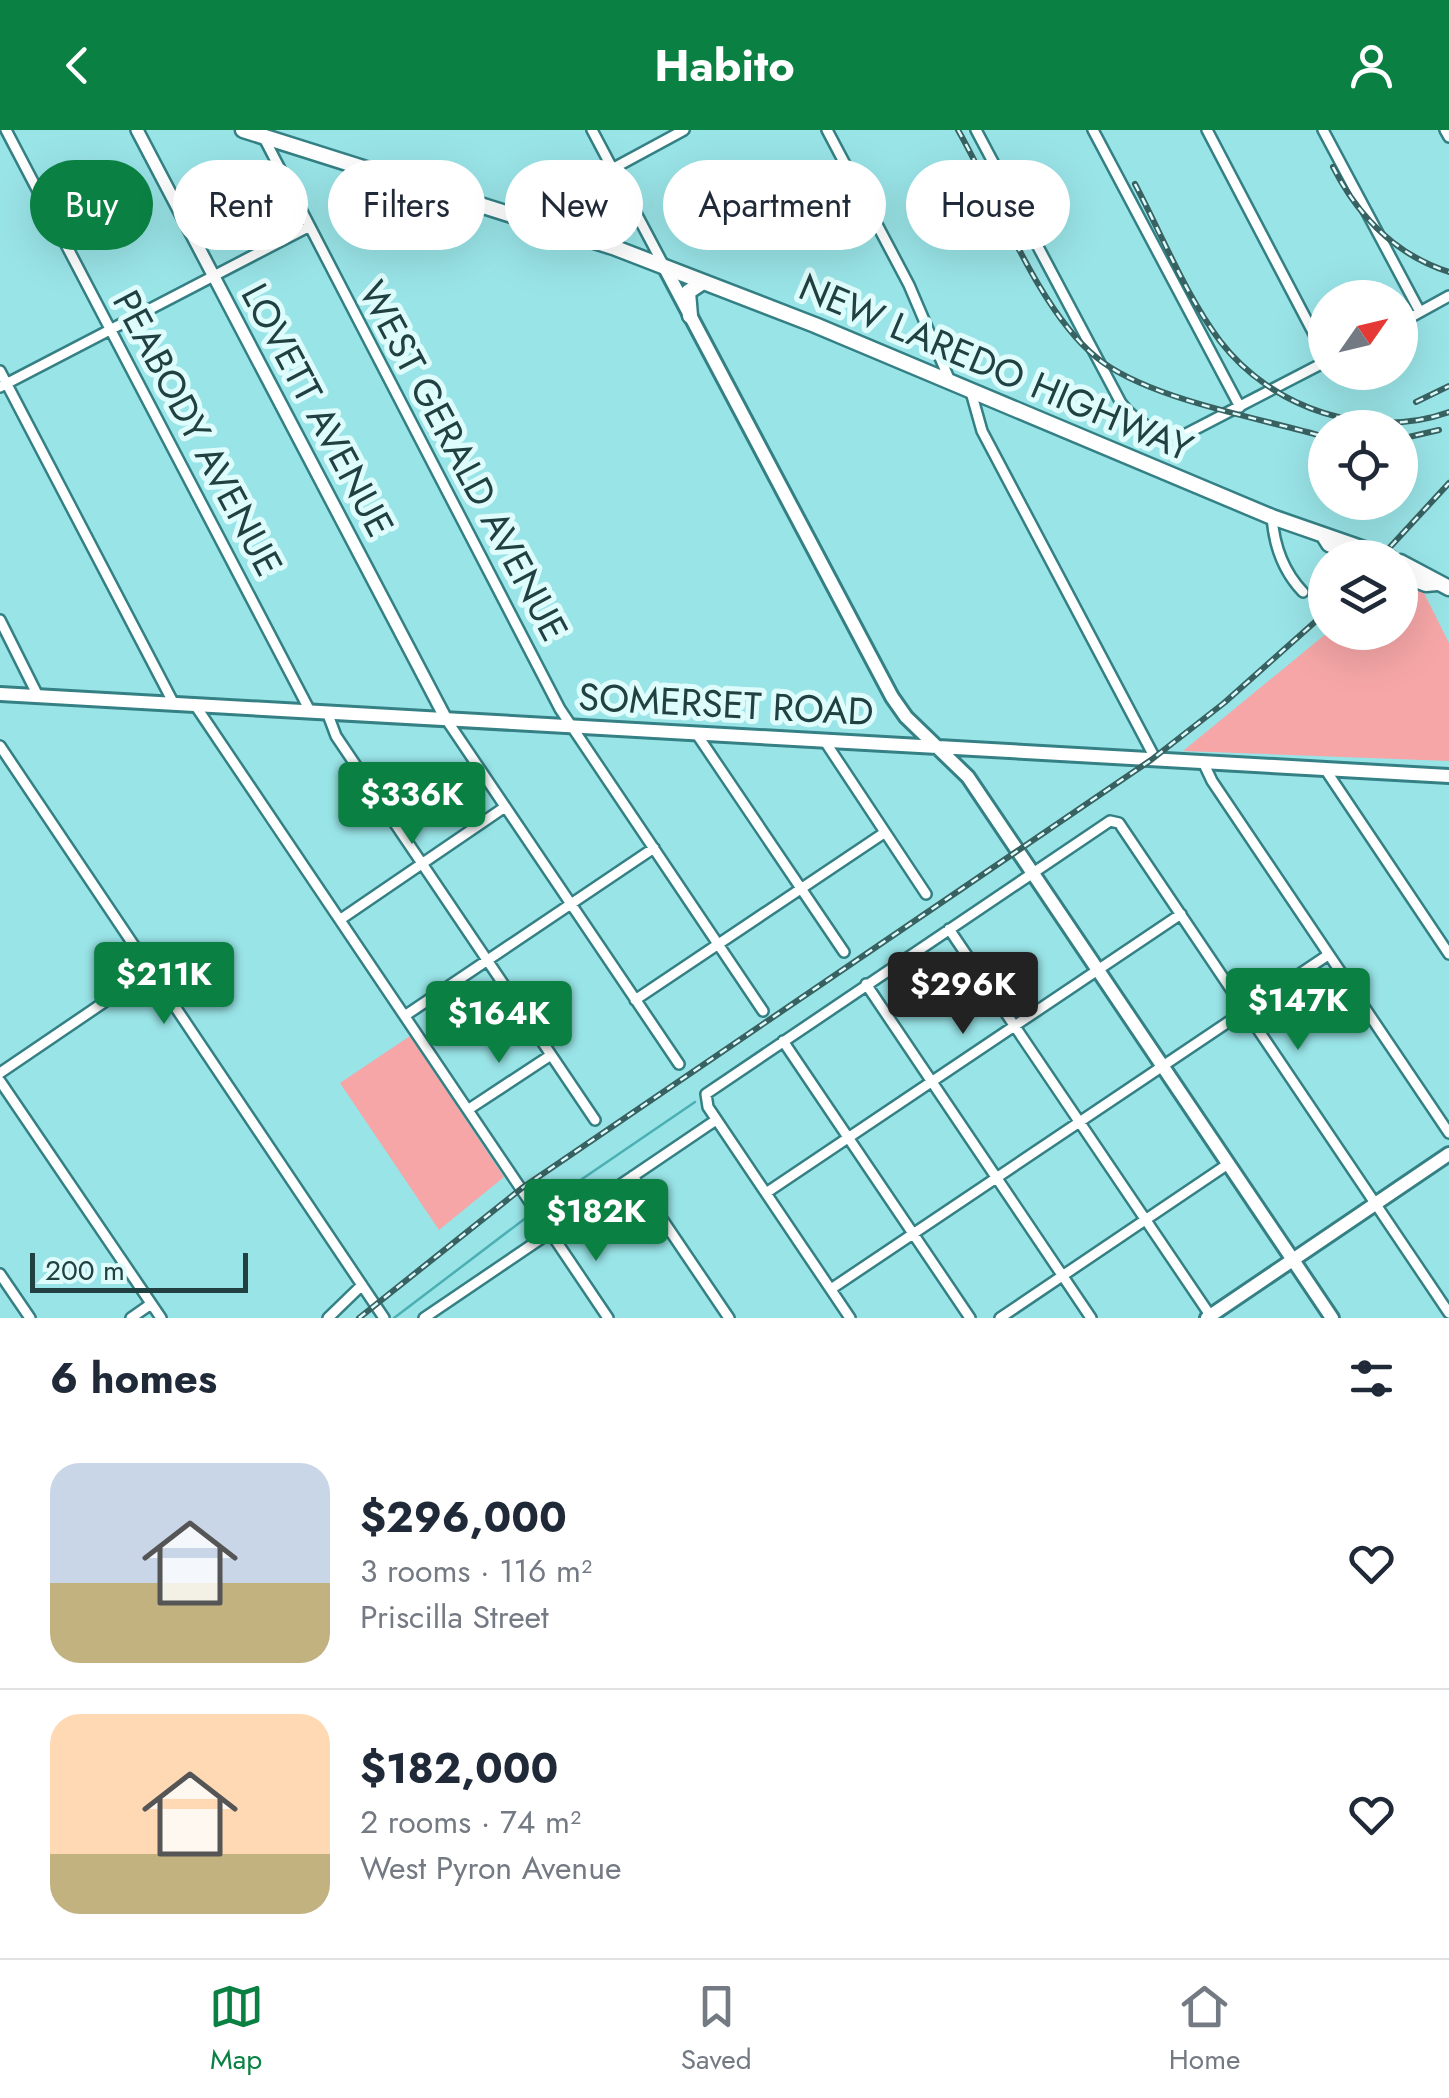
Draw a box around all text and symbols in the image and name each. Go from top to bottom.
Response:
text: Habito [654,33,795,98]
icon: back [50,38,105,93]
icon: person [1344,38,1399,93]
chip: Buy [30,160,153,250]
chip: Rent [173,160,308,250]
chip: Filters [328,160,485,250]
chip: New [505,160,643,250]
chip: Apartment [663,160,886,250]
chip: House [906,160,1070,250]
street label: NEW LAREDO HIGHWAY [791,259,1202,475]
street label: WEST GERALD AVENUE [346,271,582,651]
street label: LOVETT AVENUE [228,273,408,547]
street label: PEABODY AVENUE [99,280,297,586]
north arrow [1308,280,1418,390]
map controls [1308,280,1418,650]
button: locate [1308,410,1418,520]
button: layers [1308,540,1418,650]
street label: SOMERSET ROAD [577,669,875,739]
pin: $336K [342,762,482,847]
text: $336K [360,771,464,817]
pin: $211K [94,942,234,1027]
text: $211K [116,951,212,997]
pin: $296K [893,952,1033,1037]
text: $296K [910,961,1016,1007]
pin: $147K [1228,968,1368,1053]
text: $147K [1248,977,1348,1023]
pin: $164K [429,981,569,1066]
text: $164K [448,990,550,1036]
pin: $182K [526,1179,666,1264]
text: $182K [546,1188,646,1234]
scale bar [30,1248,248,1292]
text: 200 m [45,1250,125,1291]
text: 6 homes [50,1348,217,1409]
icon: filters [1344,1351,1399,1406]
text: $296,000 [360,1487,567,1548]
icon: home [130,1503,250,1623]
icon: heart [1344,1536,1399,1591]
text: 3 rooms · 116 m² [360,1548,592,1594]
text: Priscilla Street [360,1594,549,1640]
text: $182,000 [360,1738,558,1799]
icon: home [130,1754,250,1874]
icon: heart [1344,1787,1399,1842]
text: 2 rooms · 74 m² [360,1799,581,1845]
text: West Pyron Avenue [360,1845,621,1891]
tab: Map [209,1979,264,2080]
tab: Saved [681,1979,752,2080]
tab: Home [1169,1979,1240,2080]

